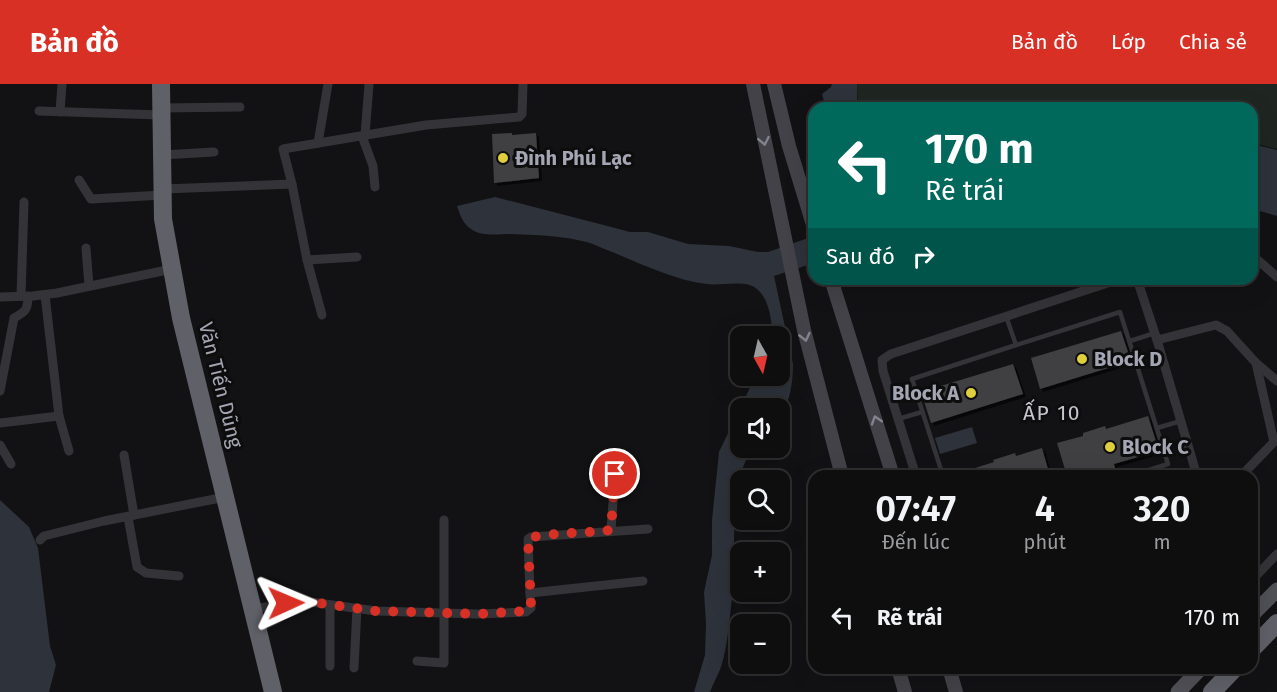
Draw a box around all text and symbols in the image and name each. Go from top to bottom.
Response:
text: Bản đồ [30,26,119,59]
text: Bản đồ [1011,29,1078,55]
text: Lớp [1111,29,1146,55]
text: Chia sẻ [1179,29,1247,55]
text: 170 m [925,124,1034,174]
icon: left [826,126,904,204]
one-way arrow [757,136,770,146]
place label: Đình Phú Lạc [515,146,632,170]
marker: Đình Phú Lạc [496,151,510,165]
text: Rẽ trái [925,175,1004,207]
icon: right [907,240,940,273]
text: Sau đó [826,243,895,270]
street label: Văn Tiến Dũng [194,320,248,451]
north arrow [730,326,790,386]
map controls [730,326,790,674]
one-way arrow [798,332,811,342]
place label: Block D [1094,347,1162,371]
marker: Block D [1075,352,1089,366]
place label: Block A [892,381,960,405]
marker: Block A [964,386,978,400]
button: sound [730,398,790,458]
district label: ẤP 10 [1023,398,1081,426]
one-way arrow [871,415,883,426]
place label: Block C [1122,435,1189,459]
marker: Block C [1103,440,1117,454]
pin [589,448,640,499]
icon: arrive [598,457,631,490]
button: search [730,470,790,530]
text: 07:47 [875,487,956,531]
text: 4 [1035,487,1055,531]
text: 320 [1133,487,1191,531]
text: Đến lúc [882,530,950,554]
text: phút [1024,530,1066,554]
text: m [1153,530,1171,554]
button: + [730,542,790,602]
position arrow [254,571,318,635]
icon: left [826,601,859,634]
text: Rẽ trái [877,604,942,631]
text: 170 m [1184,604,1240,631]
button: − [730,614,790,674]

